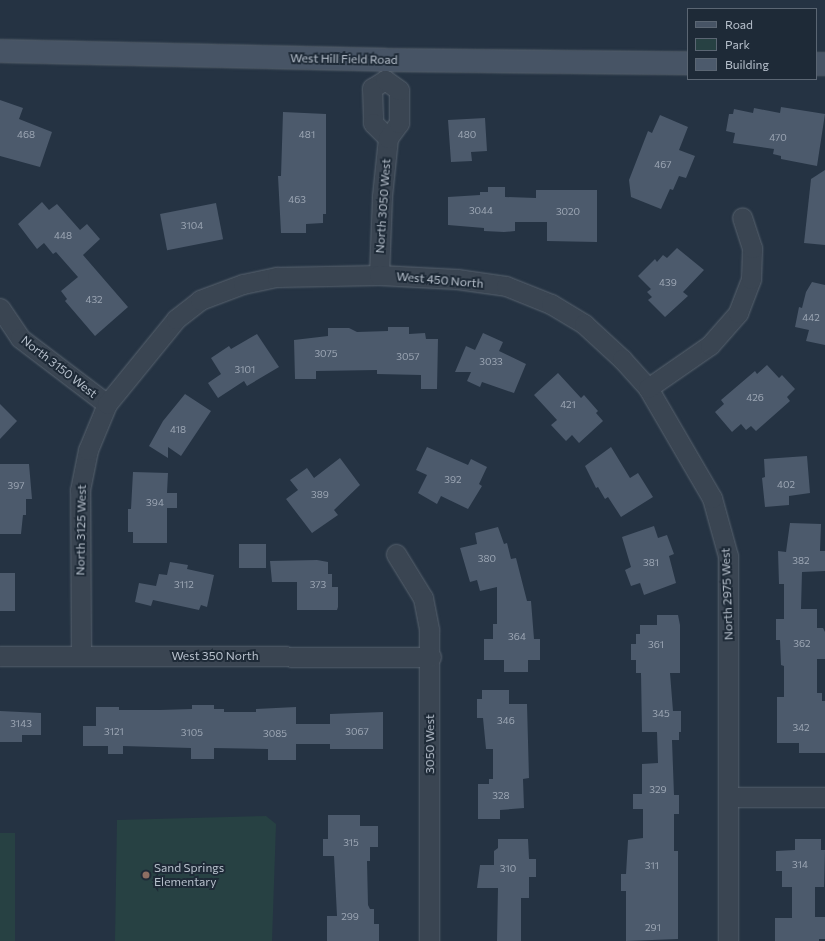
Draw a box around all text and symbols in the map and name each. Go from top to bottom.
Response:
legend [687,8,817,80]
text: Road [725,17,753,31]
text: Park [725,37,750,51]
street label: West Hill Field Road [290,51,398,67]
text: Building [725,57,769,71]
house number: 468 [17,129,35,141]
house number: 481 [299,129,315,141]
house number: 480 [458,129,476,141]
house number: 470 [769,132,787,144]
street label: North 3050 West [373,158,393,254]
house number: 467 [654,159,672,171]
house number: 463 [288,194,306,206]
house number: 3044 [469,205,493,217]
house number: 3020 [556,206,580,218]
house number: 3104 [181,220,203,232]
house number: 448 [54,230,72,242]
street label: West 450 North [396,269,484,291]
house number: 439 [659,277,677,289]
house number: 432 [85,294,103,306]
house number: 442 [802,312,820,324]
street label: North 3150 West [18,333,100,401]
house number: 3075 [314,348,338,360]
house number: 3057 [396,351,420,363]
house number: 3033 [479,356,503,368]
house number: 3101 [235,364,255,376]
house number: 426 [746,392,764,404]
house number: 421 [560,399,576,411]
house number: 418 [170,424,186,436]
house number: 392 [444,474,462,486]
house number: 402 [777,479,795,491]
house number: 397 [7,480,25,492]
street label: North 3125 West [73,484,89,576]
house number: 389 [311,489,329,501]
house number: 394 [146,497,164,509]
street label: North 2975 West [718,548,736,640]
house number: 380 [478,553,496,565]
house number: 382 [792,555,810,567]
house number: 381 [643,557,659,569]
house number: 3112 [174,579,194,591]
house number: 373 [310,579,326,591]
house number: 364 [508,631,526,643]
house number: 362 [793,638,811,650]
house number: 361 [648,639,664,651]
street label: West 350 North [171,649,259,663]
house number: 345 [652,708,670,720]
street label: 3050 West [423,714,437,774]
house number: 346 [497,715,515,727]
house number: 3143 [10,718,32,730]
house number: 342 [792,722,810,734]
house number: 3121 [104,726,124,738]
house number: 3067 [345,726,369,738]
house number: 3105 [181,727,203,739]
house number: 3085 [263,728,287,740]
house number: 329 [649,784,667,796]
house number: 328 [492,790,510,802]
house number: 315 [343,837,359,849]
house number: 314 [792,859,808,871]
house number: 311 [645,860,659,872]
place label: Sand Springs Elementary [154,861,224,889]
house number: 310 [500,863,516,875]
marker: Sand Springs Elementary [141,870,151,880]
house number: 299 [341,911,359,923]
house number: 291 [645,922,661,934]

